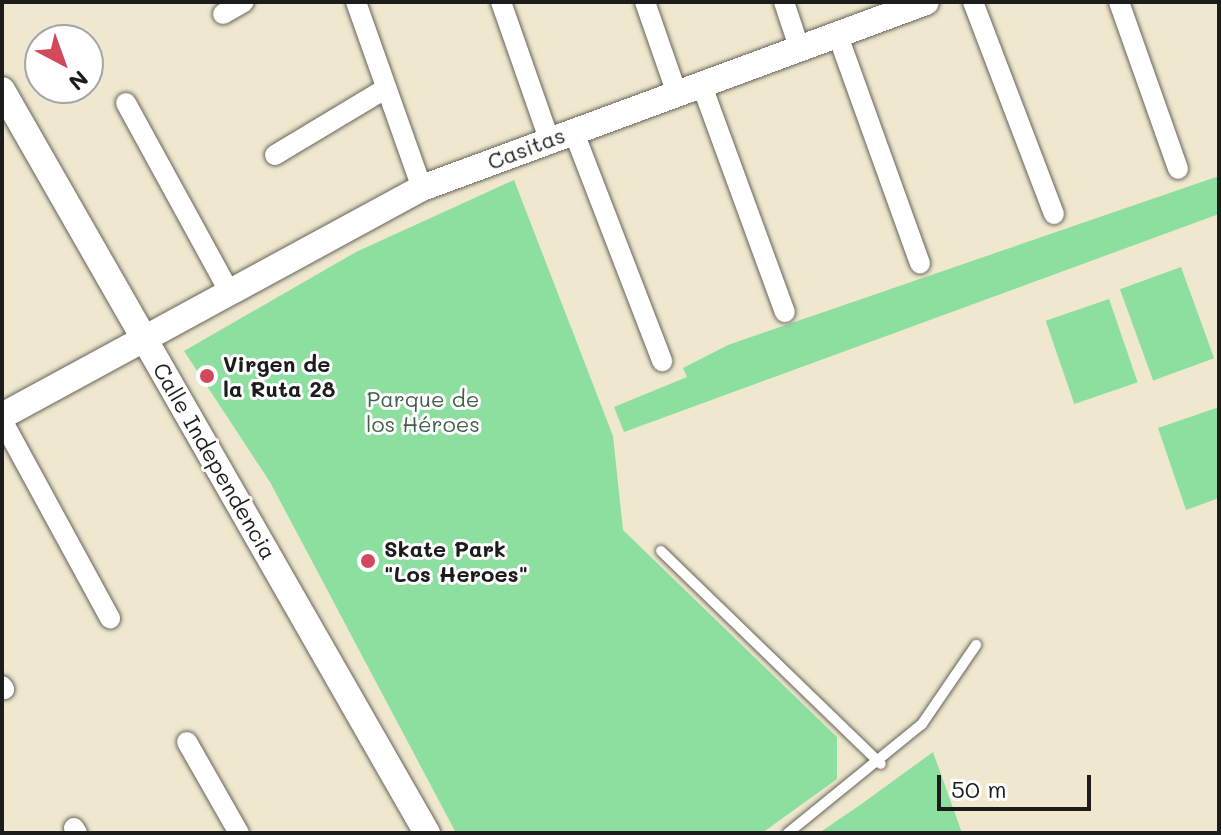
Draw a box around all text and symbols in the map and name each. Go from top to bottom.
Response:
north arrow [24,24,104,104]
text: N [63,65,95,97]
street label: Casitas [483,121,569,175]
place label: Virgen de la Ruta 28 [223,350,335,402]
street label: Calle Independencia [148,358,282,564]
marker: Virgen de la Ruta 28 [198,367,216,385]
park label: Parque de los Héroes [366,385,480,436]
place label: Skate Park "Los Heroes" [384,535,528,586]
marker: Skate Park "Los Heroes" [359,552,377,570]
scale bar [941,759,1095,809]
text: 50 m [951,773,1007,804]

